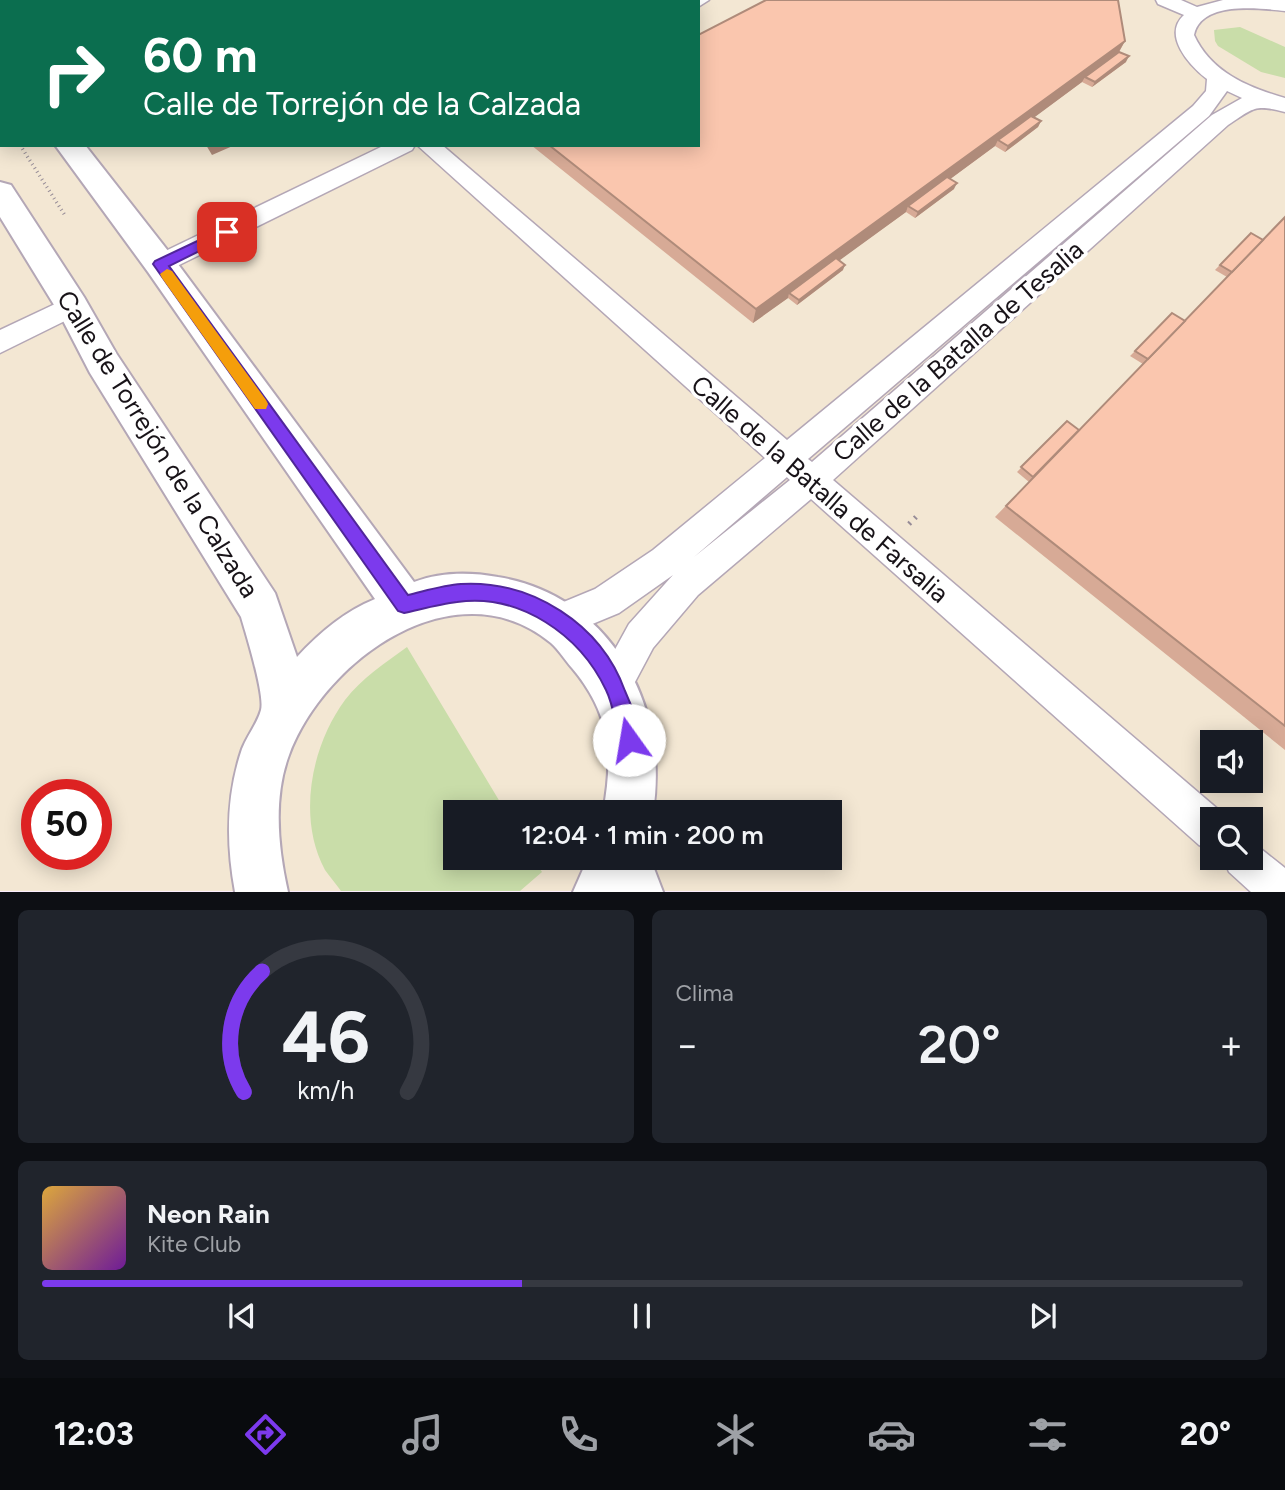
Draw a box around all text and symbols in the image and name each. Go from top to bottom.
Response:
text: 60 m [143,25,258,84]
icon: right [28,28,119,119]
text: Calle de Torrejón de la Calzada [143,85,581,123]
pin [197,202,257,262]
icon: arrive [208,213,246,251]
street label: Calle de la Batalla de Tesalia [826,233,1090,469]
street label: Calle de Torrejón de la Calzada [50,285,266,603]
street label: Calle de la Batalla de Farsalia [685,368,955,610]
position arrow [592,703,666,777]
map controls [1200,730,1263,870]
button: sound [1200,730,1263,793]
speed limit sign: 50 [21,779,112,870]
button: search [1200,807,1263,870]
text: 12:04 · 1 min · 200 m [521,819,764,851]
text: Clima [676,979,734,1007]
text: 46 [282,994,370,1081]
text: 20° [918,1014,1001,1076]
text: − [676,1022,699,1068]
text: + [1219,1022,1243,1068]
text: km/h [297,1075,354,1105]
text: Neon Rain [147,1198,270,1230]
text: Kite Club [147,1230,241,1258]
icon: previous [223,1297,261,1335]
icon: pause [623,1297,661,1335]
icon: next [1024,1297,1062,1335]
icon: directions [241,1410,290,1459]
icon: music [398,1410,447,1459]
icon: phone [554,1410,603,1459]
icon: climate [711,1410,760,1459]
icon: car [867,1410,916,1459]
icon: filters [1023,1410,1072,1459]
text: 12:03 [54,1415,134,1453]
text: 20° [1180,1415,1231,1453]

